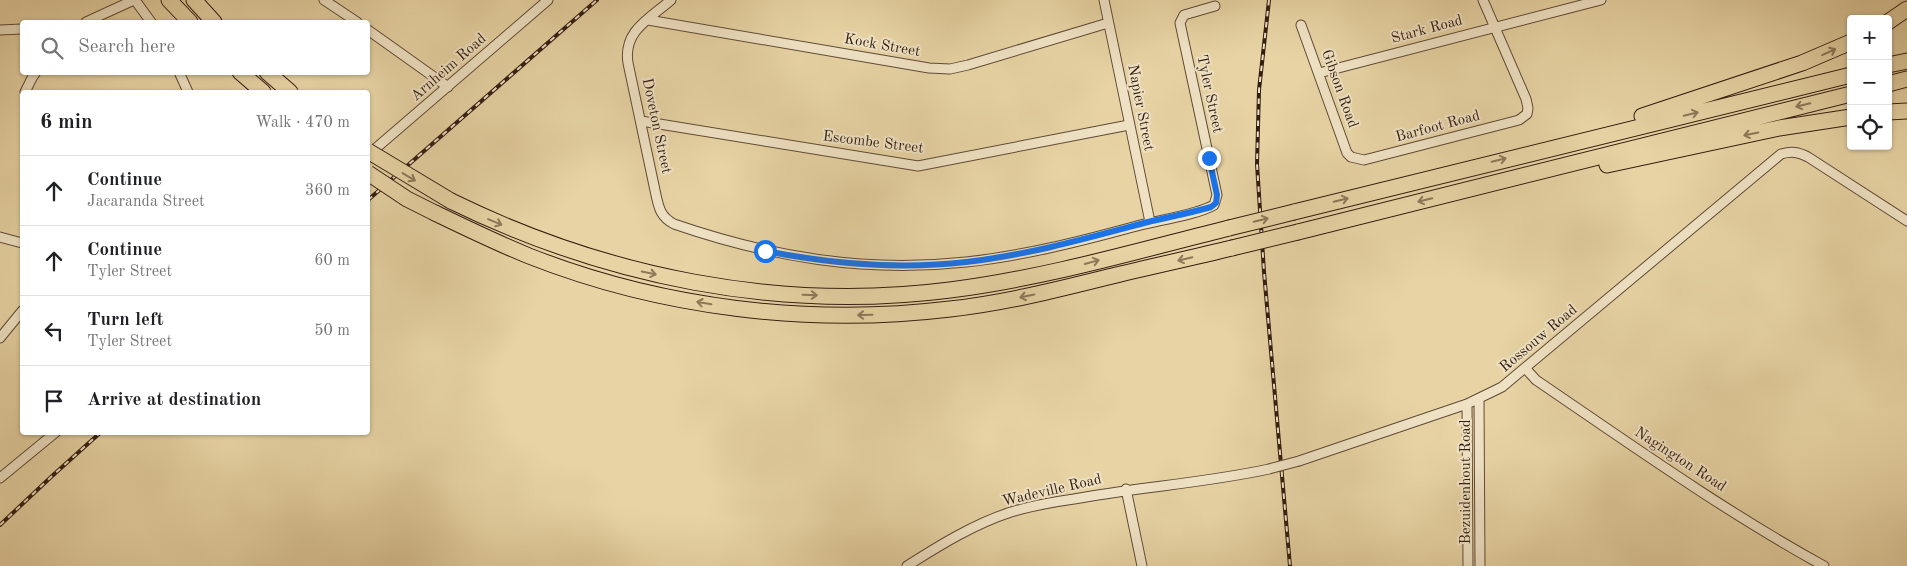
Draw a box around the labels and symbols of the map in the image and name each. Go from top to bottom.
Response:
street label: Stark Road [1390,13,1465,47]
street label: Arnheim Road [408,31,490,105]
street label: Kock Street [843,32,921,60]
one-way arrow [1821,47,1836,57]
street label: Gibson Road [1318,48,1360,130]
street label: Tyler Street [1193,53,1225,135]
street label: Napier Street [1124,63,1156,153]
street label: Doveton Street [639,77,673,175]
one-way arrow [1796,101,1812,110]
one-way arrow [1682,108,1698,118]
street label: Barfoot Road [1394,109,1482,145]
street label: Escombe Street [822,129,924,157]
one-way arrow [1743,130,1759,139]
route end [1198,147,1221,170]
one-way arrow [1491,155,1507,164]
one-way arrow [401,173,415,183]
one-way arrow [1333,195,1349,204]
one-way arrow [1418,196,1434,205]
one-way arrow [1253,215,1269,224]
one-way arrow [487,218,502,227]
route start [754,240,777,263]
one-way arrow [1177,255,1193,264]
one-way arrow [1083,257,1099,266]
one-way arrow [641,269,657,279]
one-way arrow [802,291,818,300]
one-way arrow [1019,292,1035,301]
one-way arrow [696,297,712,307]
street label: Rossouw Road [1497,302,1581,376]
one-way arrow [858,310,874,319]
street label: Bezuidenhout Road [1459,419,1474,545]
street label: Nagington Road [1632,425,1729,495]
street label: Wadeville Road [1001,472,1103,510]

